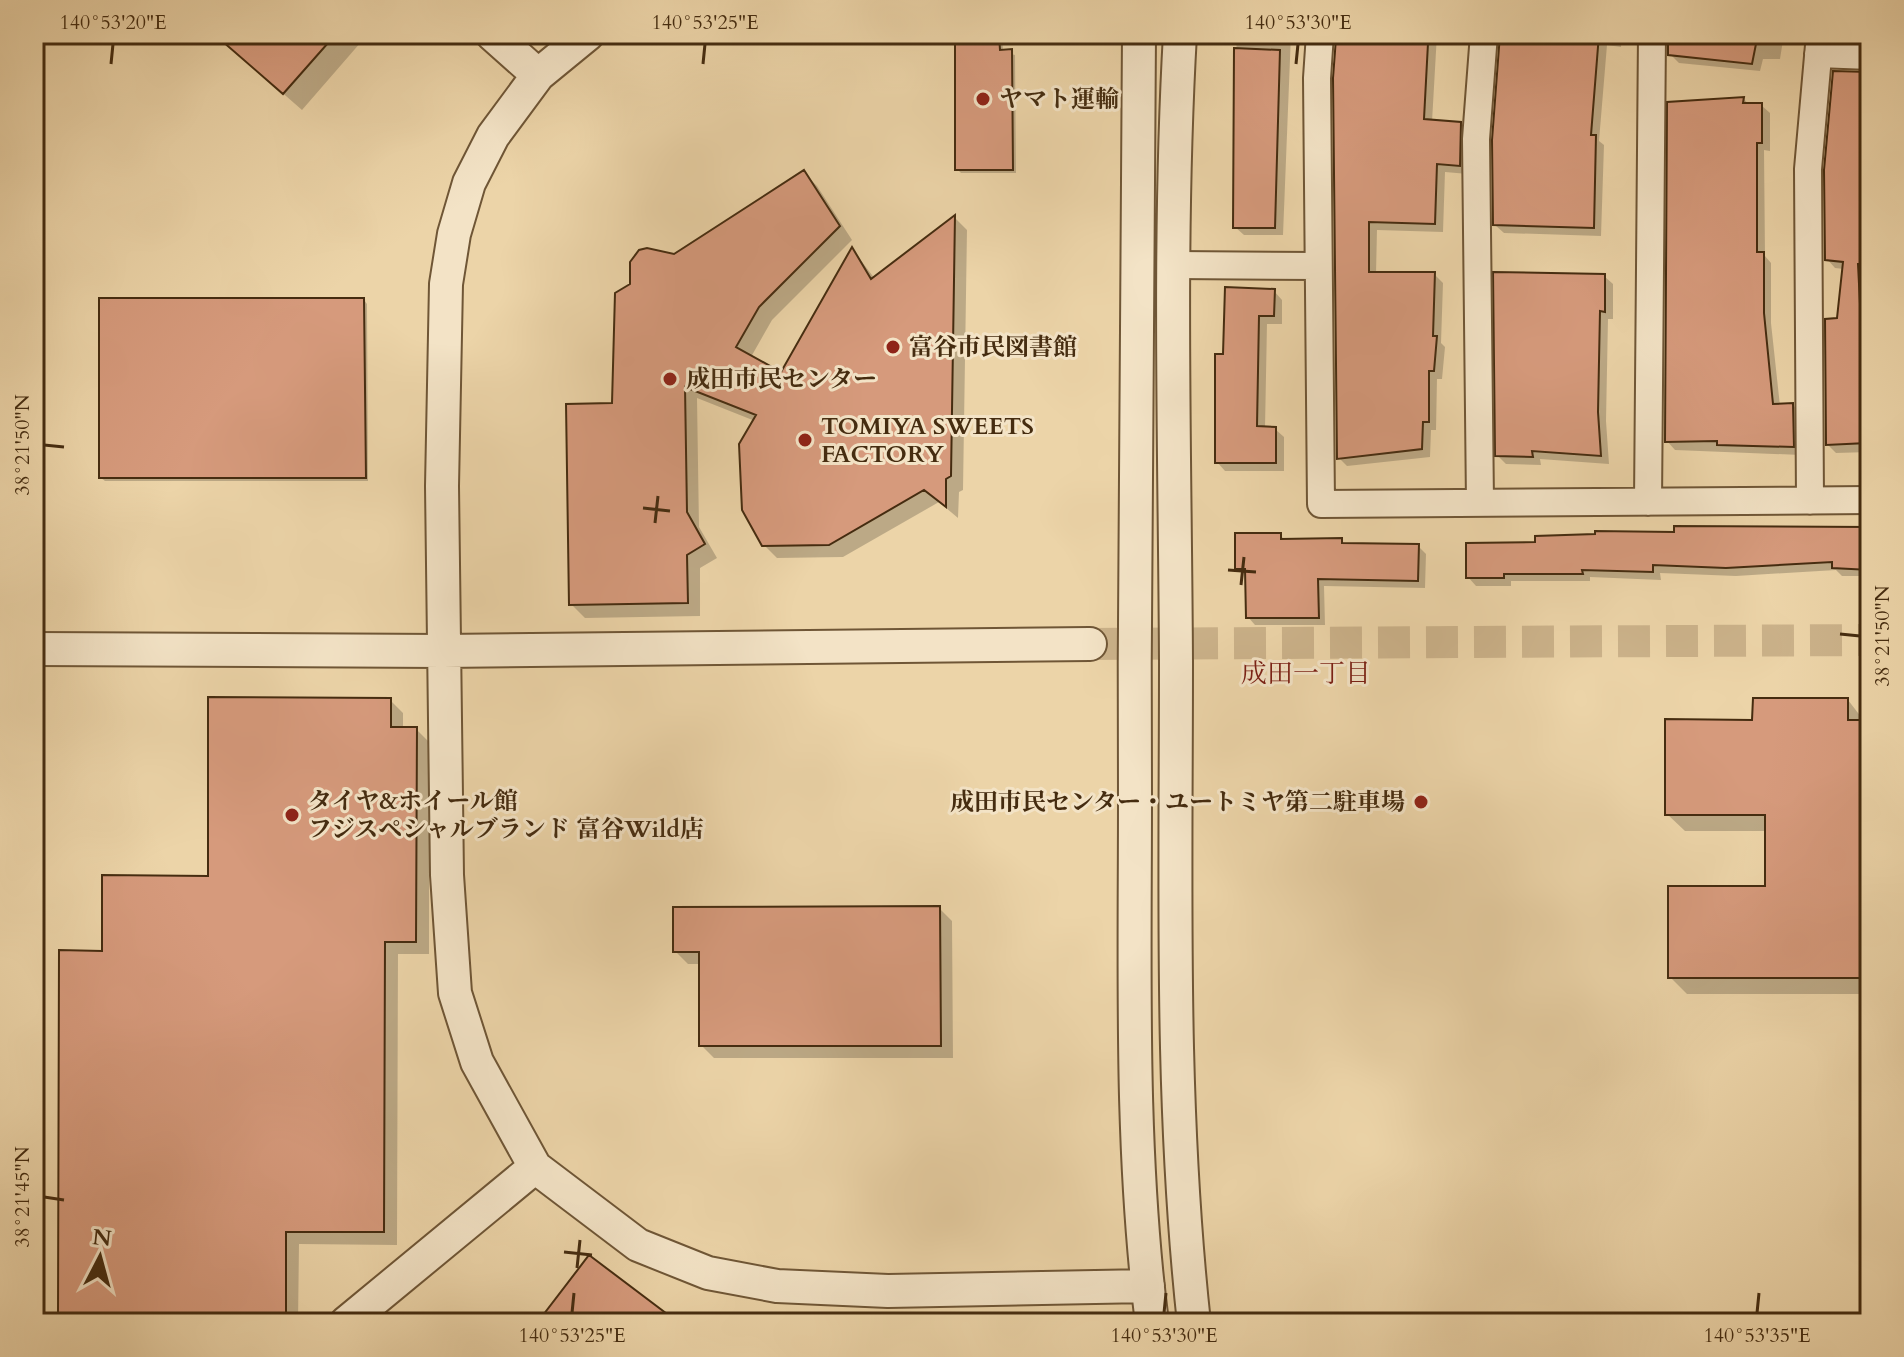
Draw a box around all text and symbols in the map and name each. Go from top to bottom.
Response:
text: 140°53'20"E [60,9,166,36]
text: 140°53'25"E [652,9,758,36]
text: 140°53'30"E [1245,9,1351,36]
place label: ヤマト運輸 [999,83,1119,116]
marker: ヤマト運輸 [974,90,992,108]
place label: 富谷市民図書館 [909,331,1077,364]
marker: 富谷市民図書館 [884,338,902,356]
place label: 成田市民センター [686,363,877,396]
marker: 成田市民センター [661,370,679,388]
text: 38°21'50"N [9,394,36,496]
place label: TOMIYA SWEETS FACTORY [821,410,1034,471]
marker: TOMIYA SWEETS FACTORY [796,431,814,449]
text: 38°21'50"N [1869,585,1896,687]
district label: 成田一丁目 [1241,656,1371,691]
place label: タイヤ&ホイール館 フジスペシャルブランド 富谷Wild店 [308,785,704,846]
place label: 成田市民センター・ユートミヤ第二駐車場 [950,786,1405,819]
marker: 成田市民センター・ユートミヤ第二駐車場 [1412,793,1430,811]
marker: タイヤ&ホイール館 フジスペシャルブランド 富谷Wild店 [283,806,301,824]
text: 38°21'45"N [9,1146,36,1248]
north arrow [60,1217,140,1297]
text: N [91,1222,113,1254]
text: 140°53'25"E [519,1322,625,1349]
text: 140°53'30"E [1111,1322,1217,1349]
text: 140°53'35"E [1704,1322,1810,1349]

